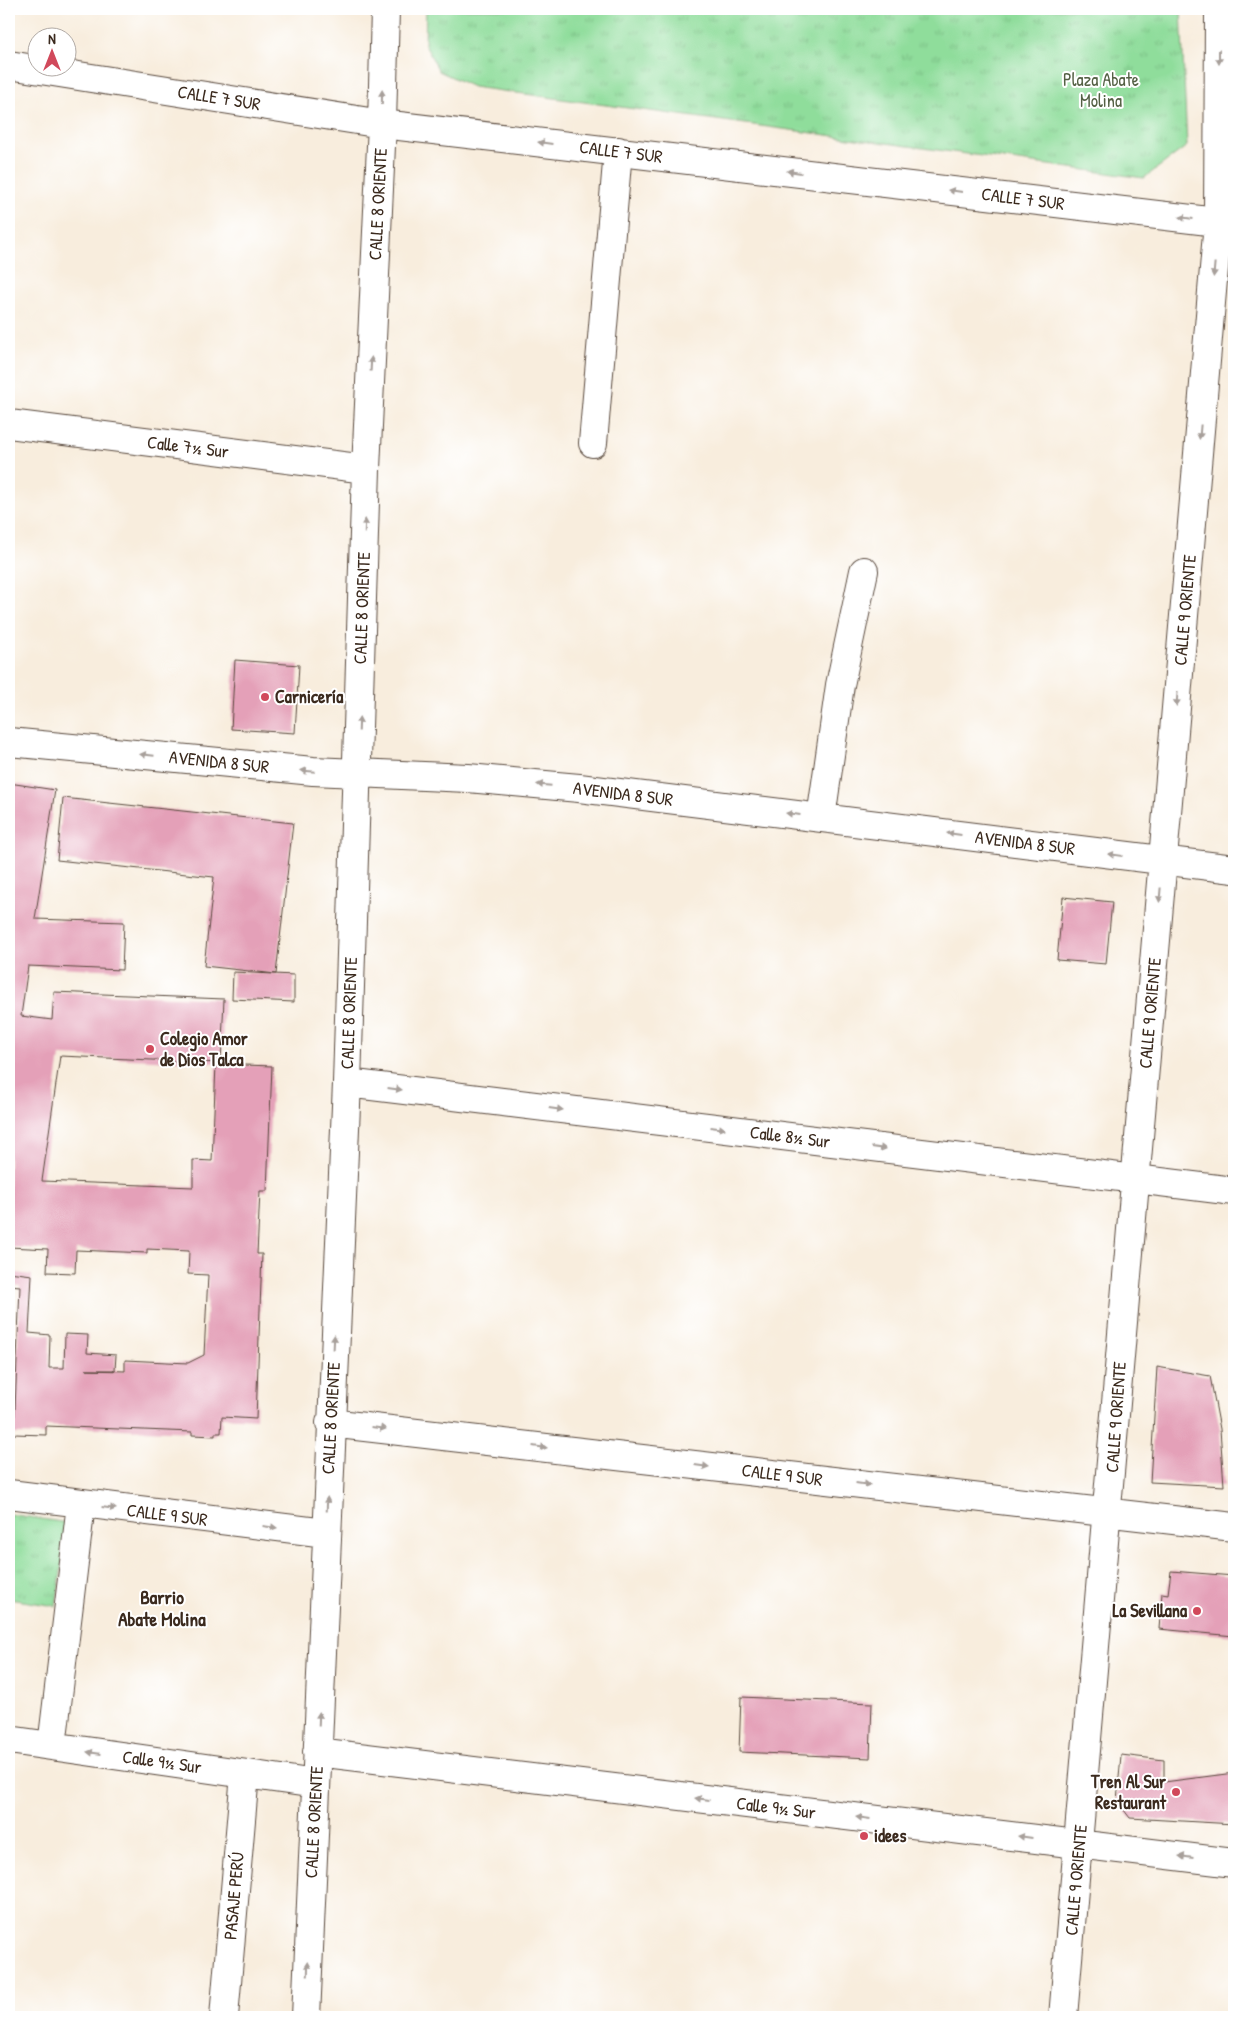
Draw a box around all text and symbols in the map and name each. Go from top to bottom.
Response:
north arrow [28,28,78,78]
text: N [48,29,56,48]
one-way arrow [1214,50,1222,66]
park label: Plaza Abate Molina [1063,67,1139,113]
street label: CALLE 7 SUR [176,79,262,116]
one-way arrow [379,88,387,104]
street label: CALLE 7 SUR [578,134,664,169]
one-way arrow [537,139,553,147]
street label: CALLE 8 ORIENTE [362,147,393,261]
one-way arrow [785,168,801,176]
street label: CALLE 7 SUR [980,181,1066,216]
one-way arrow [947,187,963,195]
one-way arrow [1178,214,1194,222]
one-way arrow [1209,262,1217,278]
one-way arrow [367,356,375,372]
one-way arrow [1196,424,1204,440]
street label: Calle 7½ Sur [146,429,230,464]
one-way arrow [361,518,369,534]
street label: CALLE 8 ORIENTE [347,551,376,665]
street label: CALLE 9 ORIENTE [1167,553,1202,666]
place label: Carnicería [275,684,344,709]
marker: Carnicería [259,691,271,703]
one-way arrow [1173,691,1181,707]
one-way arrow [355,715,363,731]
street label: AVENIDA 8 SUR [168,744,270,779]
one-way arrow [138,751,154,759]
one-way arrow [300,766,316,774]
street label: AVENIDA 8 SUR [572,775,674,812]
one-way arrow [536,781,552,789]
one-way arrow [784,810,800,818]
street label: AVENIDA 8 SUR [974,824,1076,861]
one-way arrow [946,830,962,838]
one-way arrow [1107,851,1123,859]
one-way arrow [1156,888,1164,904]
street label: CALLE 8 ORIENTE [334,956,363,1070]
street label: CALLE 9 ORIENTE [1132,956,1167,1069]
place label: Colegio Amor de Dios Talca [160,1026,248,1072]
marker: Colegio Amor de Dios Talca [144,1043,156,1055]
one-way arrow [387,1085,403,1093]
one-way arrow [549,1105,565,1113]
street label: Calle 8½ Sur [748,1119,832,1154]
one-way arrow [710,1124,726,1132]
one-way arrow [871,1144,887,1152]
one-way arrow [331,1333,339,1349]
street label: CALLE 8 ORIENTE [315,1361,346,1475]
street label: CALLE 9 ORIENTE [1099,1361,1132,1473]
one-way arrow [371,1424,387,1432]
one-way arrow [533,1443,549,1451]
street label: CALLE 9 SUR [740,1457,824,1492]
one-way arrow [694,1462,710,1470]
one-way arrow [855,1480,871,1488]
one-way arrow [324,1496,332,1512]
street label: CALLE 9 SUR [125,1497,209,1532]
one-way arrow [101,1504,117,1512]
one-way arrow [263,1523,279,1531]
district label: Barrio Abate Molina [118,1584,206,1632]
place label: La Sevillana [1112,1598,1188,1623]
marker: La Sevillana [1191,1605,1203,1617]
one-way arrow [315,1711,323,1727]
street label: Calle 9½ Sur [121,1744,203,1779]
one-way arrow [86,1748,102,1756]
street label: CALLE 8 ORIENTE [298,1765,329,1879]
place label: Tren Al Sur Restaurant [1090,1769,1167,1815]
marker: Tren Al Sur Restaurant [1170,1786,1182,1798]
street label: Calle 9½ Sur [735,1790,817,1825]
one-way arrow [694,1795,710,1803]
one-way arrow [855,1814,871,1822]
place label: idees [874,1823,906,1848]
street label: CALLE 9 ORIENTE [1058,1823,1093,1936]
marker: idees [858,1830,870,1842]
one-way arrow [1016,1833,1032,1841]
street label: PASAJE PERÚ [217,1851,250,1941]
one-way arrow [1178,1853,1194,1861]
one-way arrow [304,1960,312,1976]

